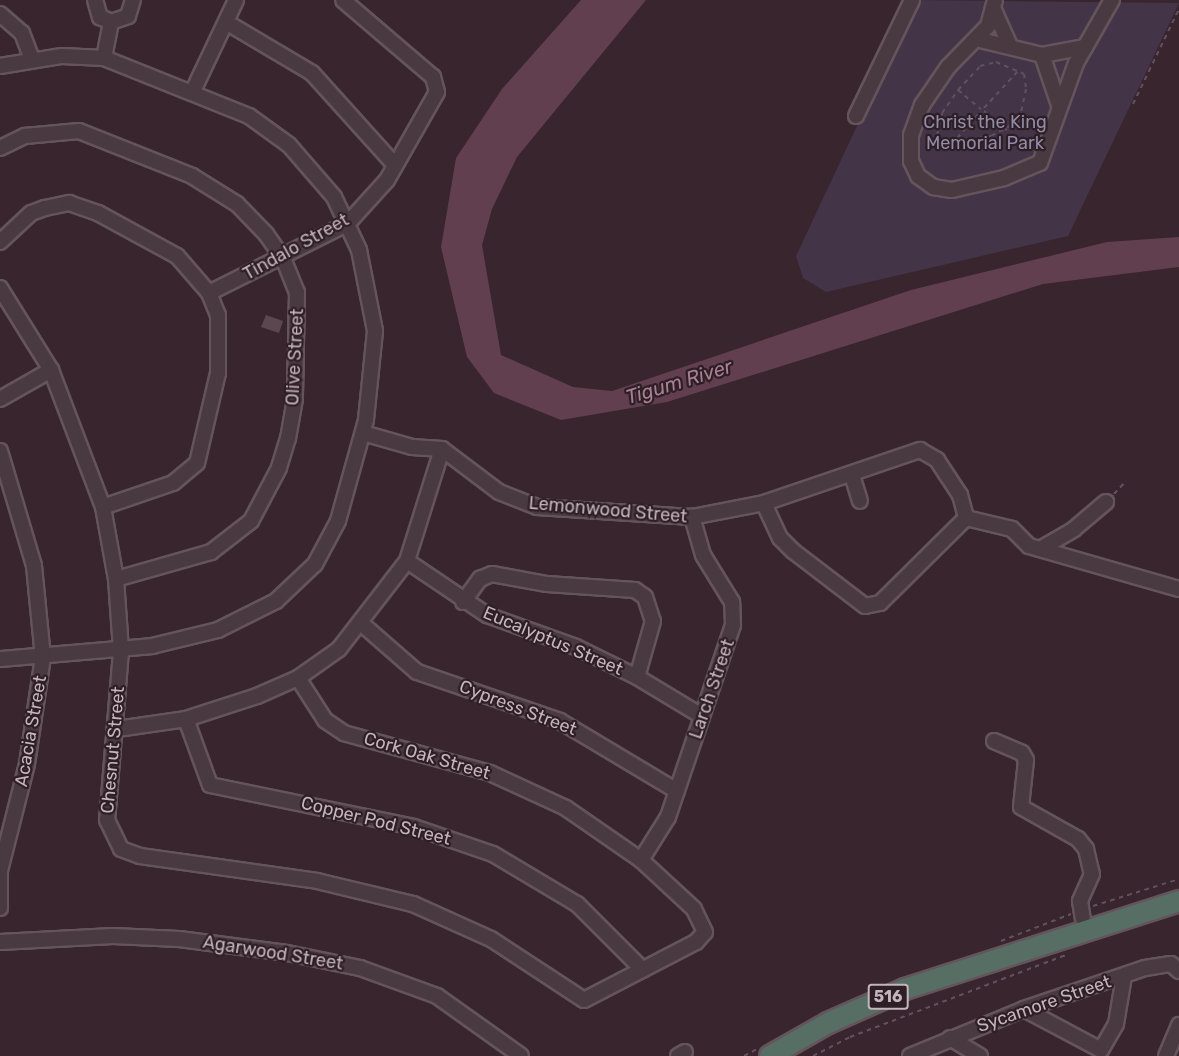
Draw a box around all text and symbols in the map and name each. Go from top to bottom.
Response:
park label: Christ the King Memorial Park [923,112,1047,154]
street label: Tindalo Street [239,209,353,285]
street label: Olive Street [282,308,308,406]
water label: Tigum River [623,354,735,410]
street label: Lemonwood Street [528,492,688,528]
street label: Eucalyptus Street [480,602,626,680]
street label: Larch Street [685,636,739,742]
street label: Acacia Street [11,674,51,788]
street label: Cypress Street [456,676,580,740]
street label: Chesnut Street [97,686,129,814]
street label: Cork Oak Street [361,728,493,784]
street label: Copper Pod Street [299,792,453,850]
street label: Agarwood Street [201,931,345,975]
street label: Sycamore Street [974,971,1114,1037]
road number: 516 [867,984,909,1010]

